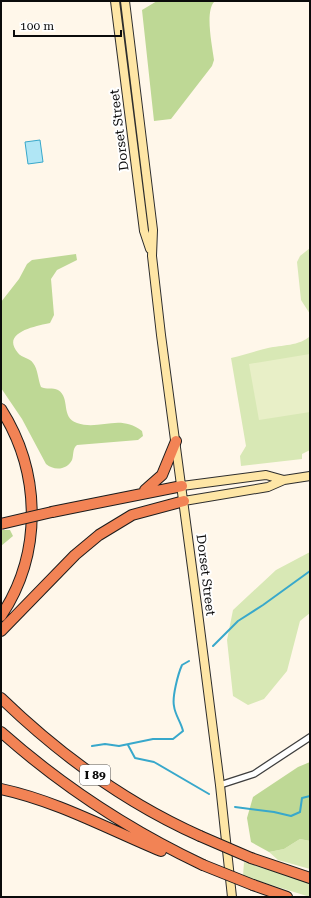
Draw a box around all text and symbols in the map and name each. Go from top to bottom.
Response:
scale bar [14,12,121,38]
text: 100 m [20,19,54,33]
street label: Dorset Street [107,88,131,172]
street label: Dorset Street [194,533,218,617]
road number: I 89 [80,765,110,785]

